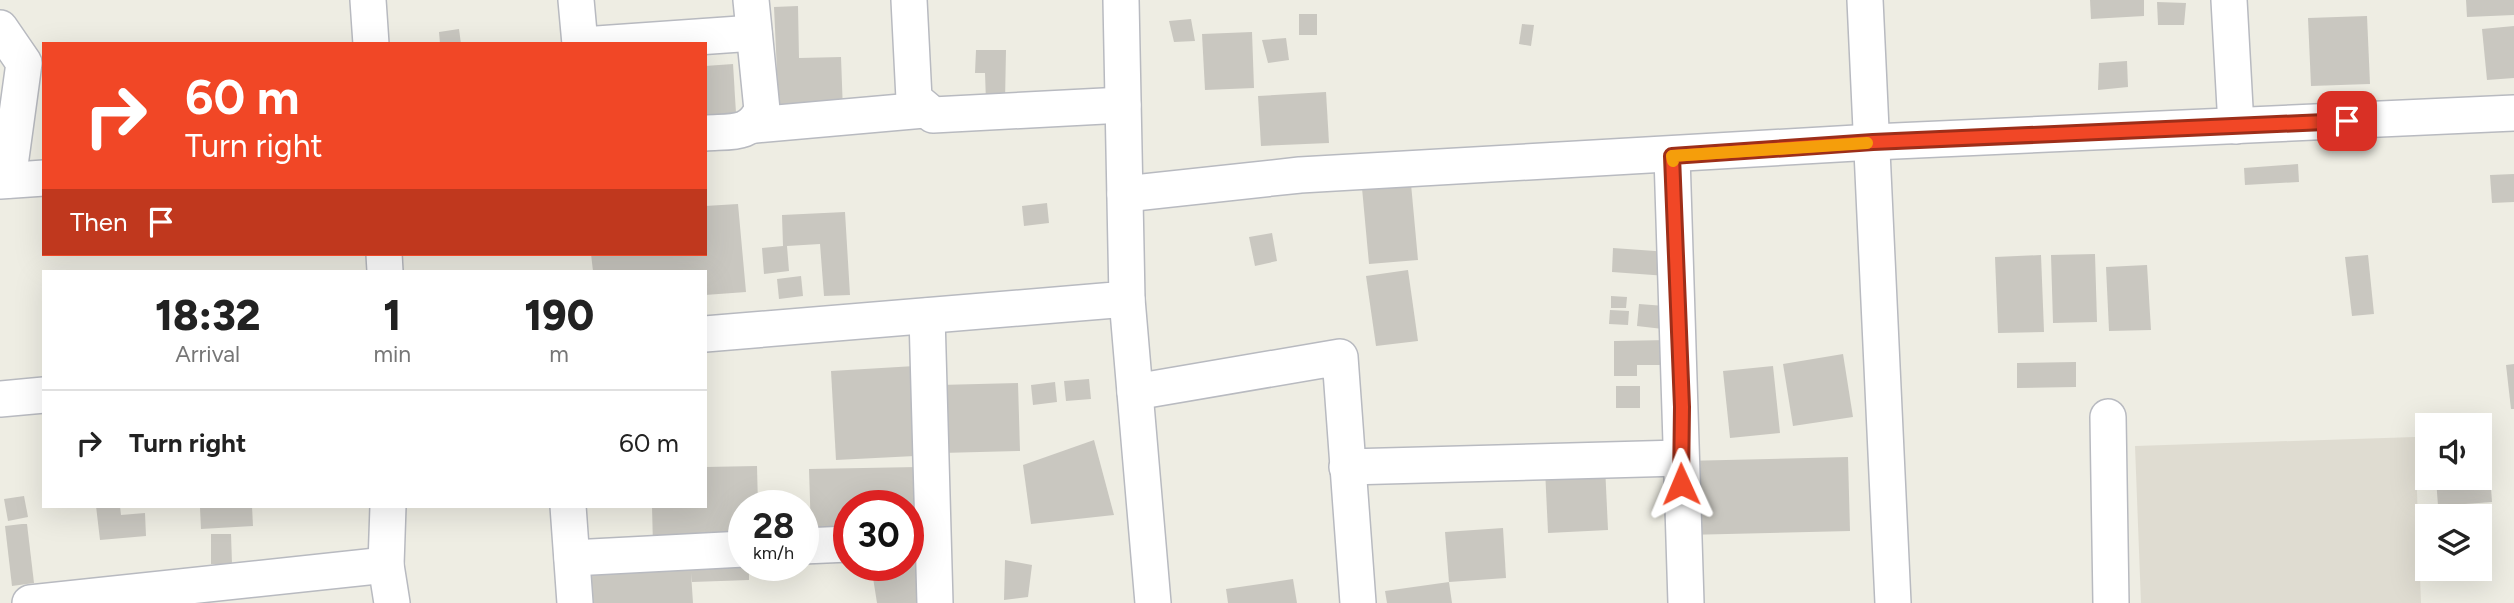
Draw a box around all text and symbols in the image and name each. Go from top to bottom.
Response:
text: 60 m [185,67,300,126]
icon: right [70,70,161,161]
pin [2317,91,2377,151]
icon: arrive [2328,102,2366,140]
text: Turn right [185,127,323,165]
icon: arrive [142,203,180,241]
text: Then [70,206,128,238]
text: 18:32 [155,290,260,341]
text: 1 [383,290,401,341]
text: 190 [524,290,594,341]
text: Arrival [175,340,240,368]
text: min [373,340,411,368]
text: m [549,340,569,368]
map controls [2415,413,2492,581]
button: sound [2415,413,2492,490]
icon: right [70,424,108,462]
text: Turn right [129,427,246,459]
text: 60 m [619,427,679,459]
position arrow [1644,447,1718,521]
speed limit sign: 30 [833,490,924,581]
button: layers [2415,504,2492,581]
text: 28 [753,505,794,547]
text: km/h [753,542,794,564]

